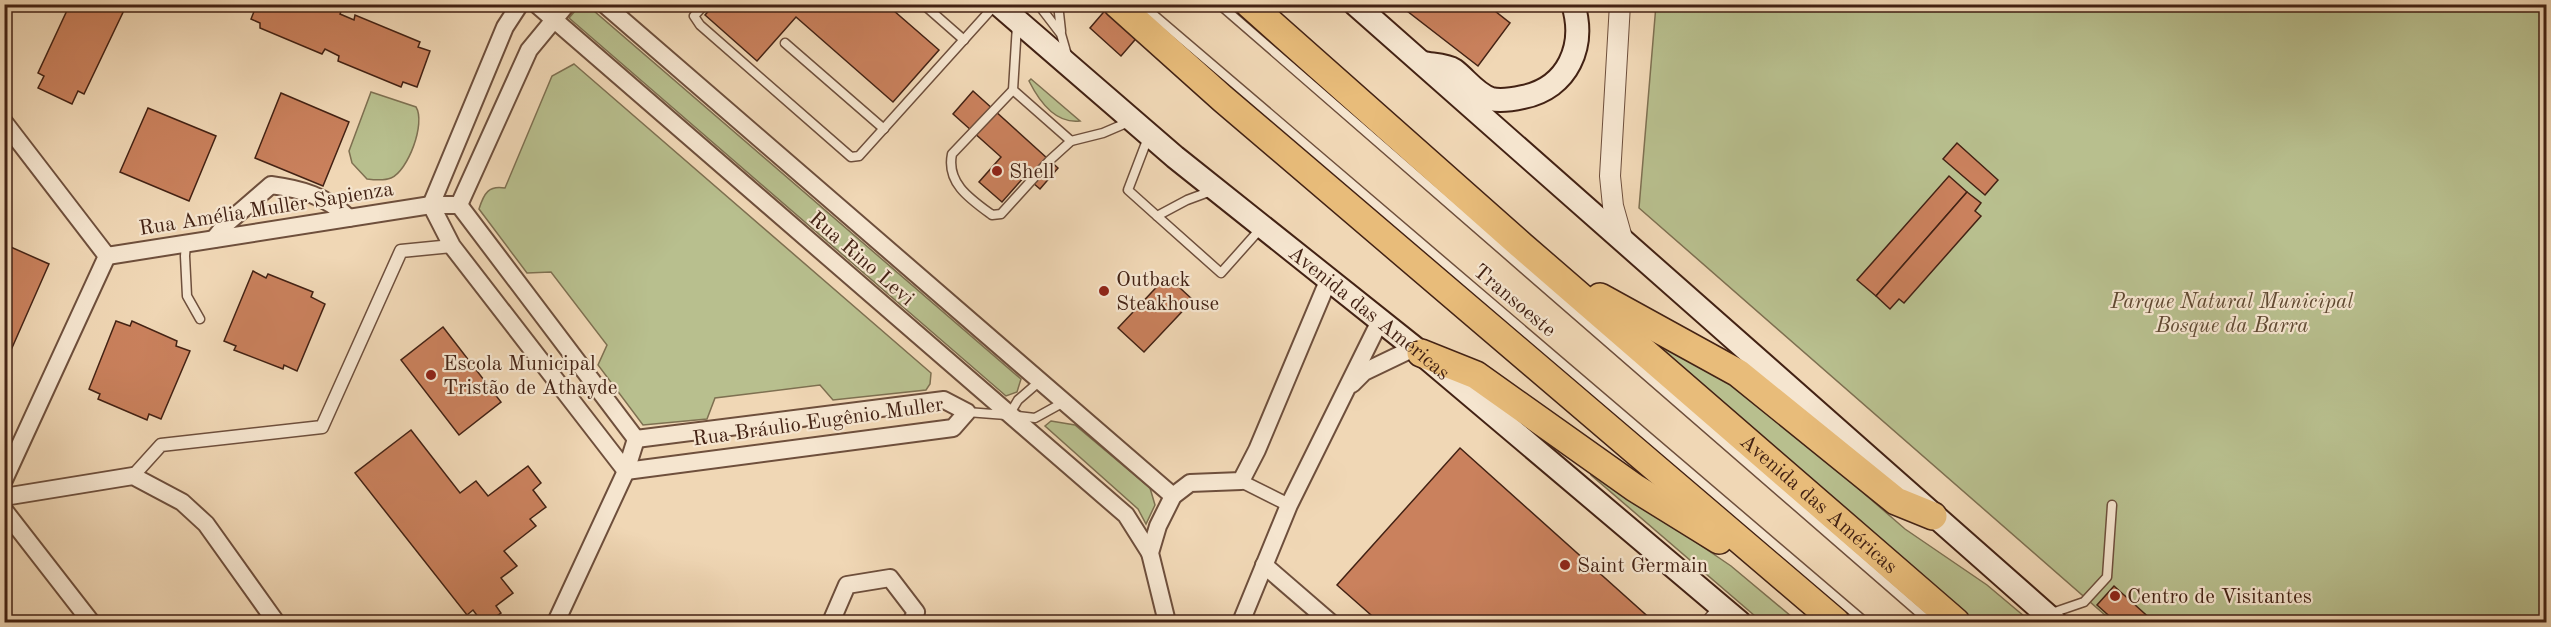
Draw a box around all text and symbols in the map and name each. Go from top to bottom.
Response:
place label: Shell [1009,162,1055,183]
marker: Shell [990,164,1004,178]
street label: Rua Amélia Muller Sapienza [138,179,395,240]
street label: Rua Rino Levi [805,208,917,310]
street label: Avenida das Américas [1284,243,1453,385]
street label: Transoeste [1469,261,1559,342]
place label: Outback Steakhouse [1116,270,1219,315]
marker: Outback Steakhouse [1097,284,1111,298]
park label: Parque Natural Municipal Bosque da Barra [2110,292,2353,337]
place label: Escola Municipal Tristão de Athayde [443,354,618,399]
marker: Escola Municipal Tristão de Athayde [424,368,438,382]
street label: Rua Bráulio Eugênio Muller [691,394,945,451]
street label: Avenida das Américas [1736,431,1901,578]
place label: Saint Germain [1577,556,1708,577]
marker: Saint Germain [1558,558,1572,572]
place label: Centro de Visitantes [2127,587,2312,608]
marker: Centro de Visitantes [2108,589,2122,603]

